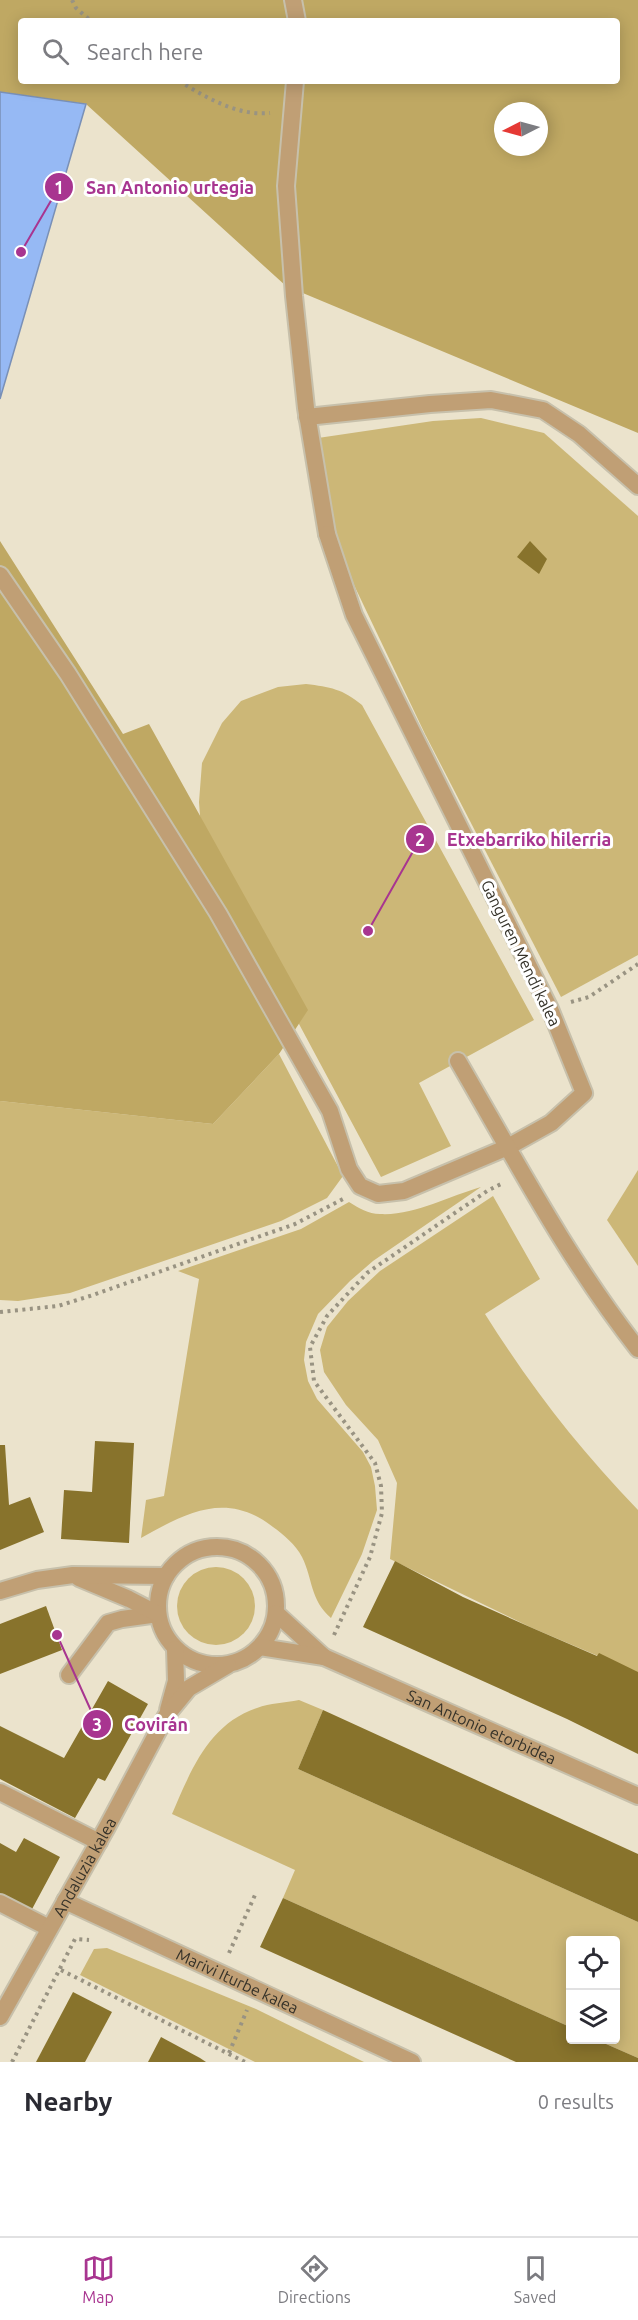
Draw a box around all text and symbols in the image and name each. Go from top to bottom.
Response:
search box [18,18,620,84]
icon: search [39,35,72,68]
text: Search here [87,39,203,64]
north arrow [494,102,548,156]
callout: San Antonio urtegia [44,169,267,205]
text: 1 [54,177,64,197]
text: San Antonio urtegia [86,177,254,197]
callout: Etxebarriko hilerria [405,821,623,857]
text: 2 [415,829,425,849]
text: Etxebarriko hilerria [447,829,611,849]
street label: Ganguren Mendi kalea [478,877,564,1029]
street label: San Antonio etorbidea [404,1686,559,1768]
callout: Covirán [82,1706,201,1742]
text: 3 [92,1714,102,1734]
text: Covirán [124,1714,188,1734]
street label: Andaluzia kalea [49,1814,119,1920]
map controls [566,1936,620,2044]
button: locate [566,1936,620,1990]
street label: Marivi Iturbe kalea [173,1945,301,2017]
button: layers [566,1990,620,2044]
text: Nearby [24,2087,112,2116]
text: 0 results [538,2090,614,2113]
tab: Map [82,2252,115,2306]
tab: Directions [278,2252,351,2306]
tab: Saved [514,2252,556,2306]

